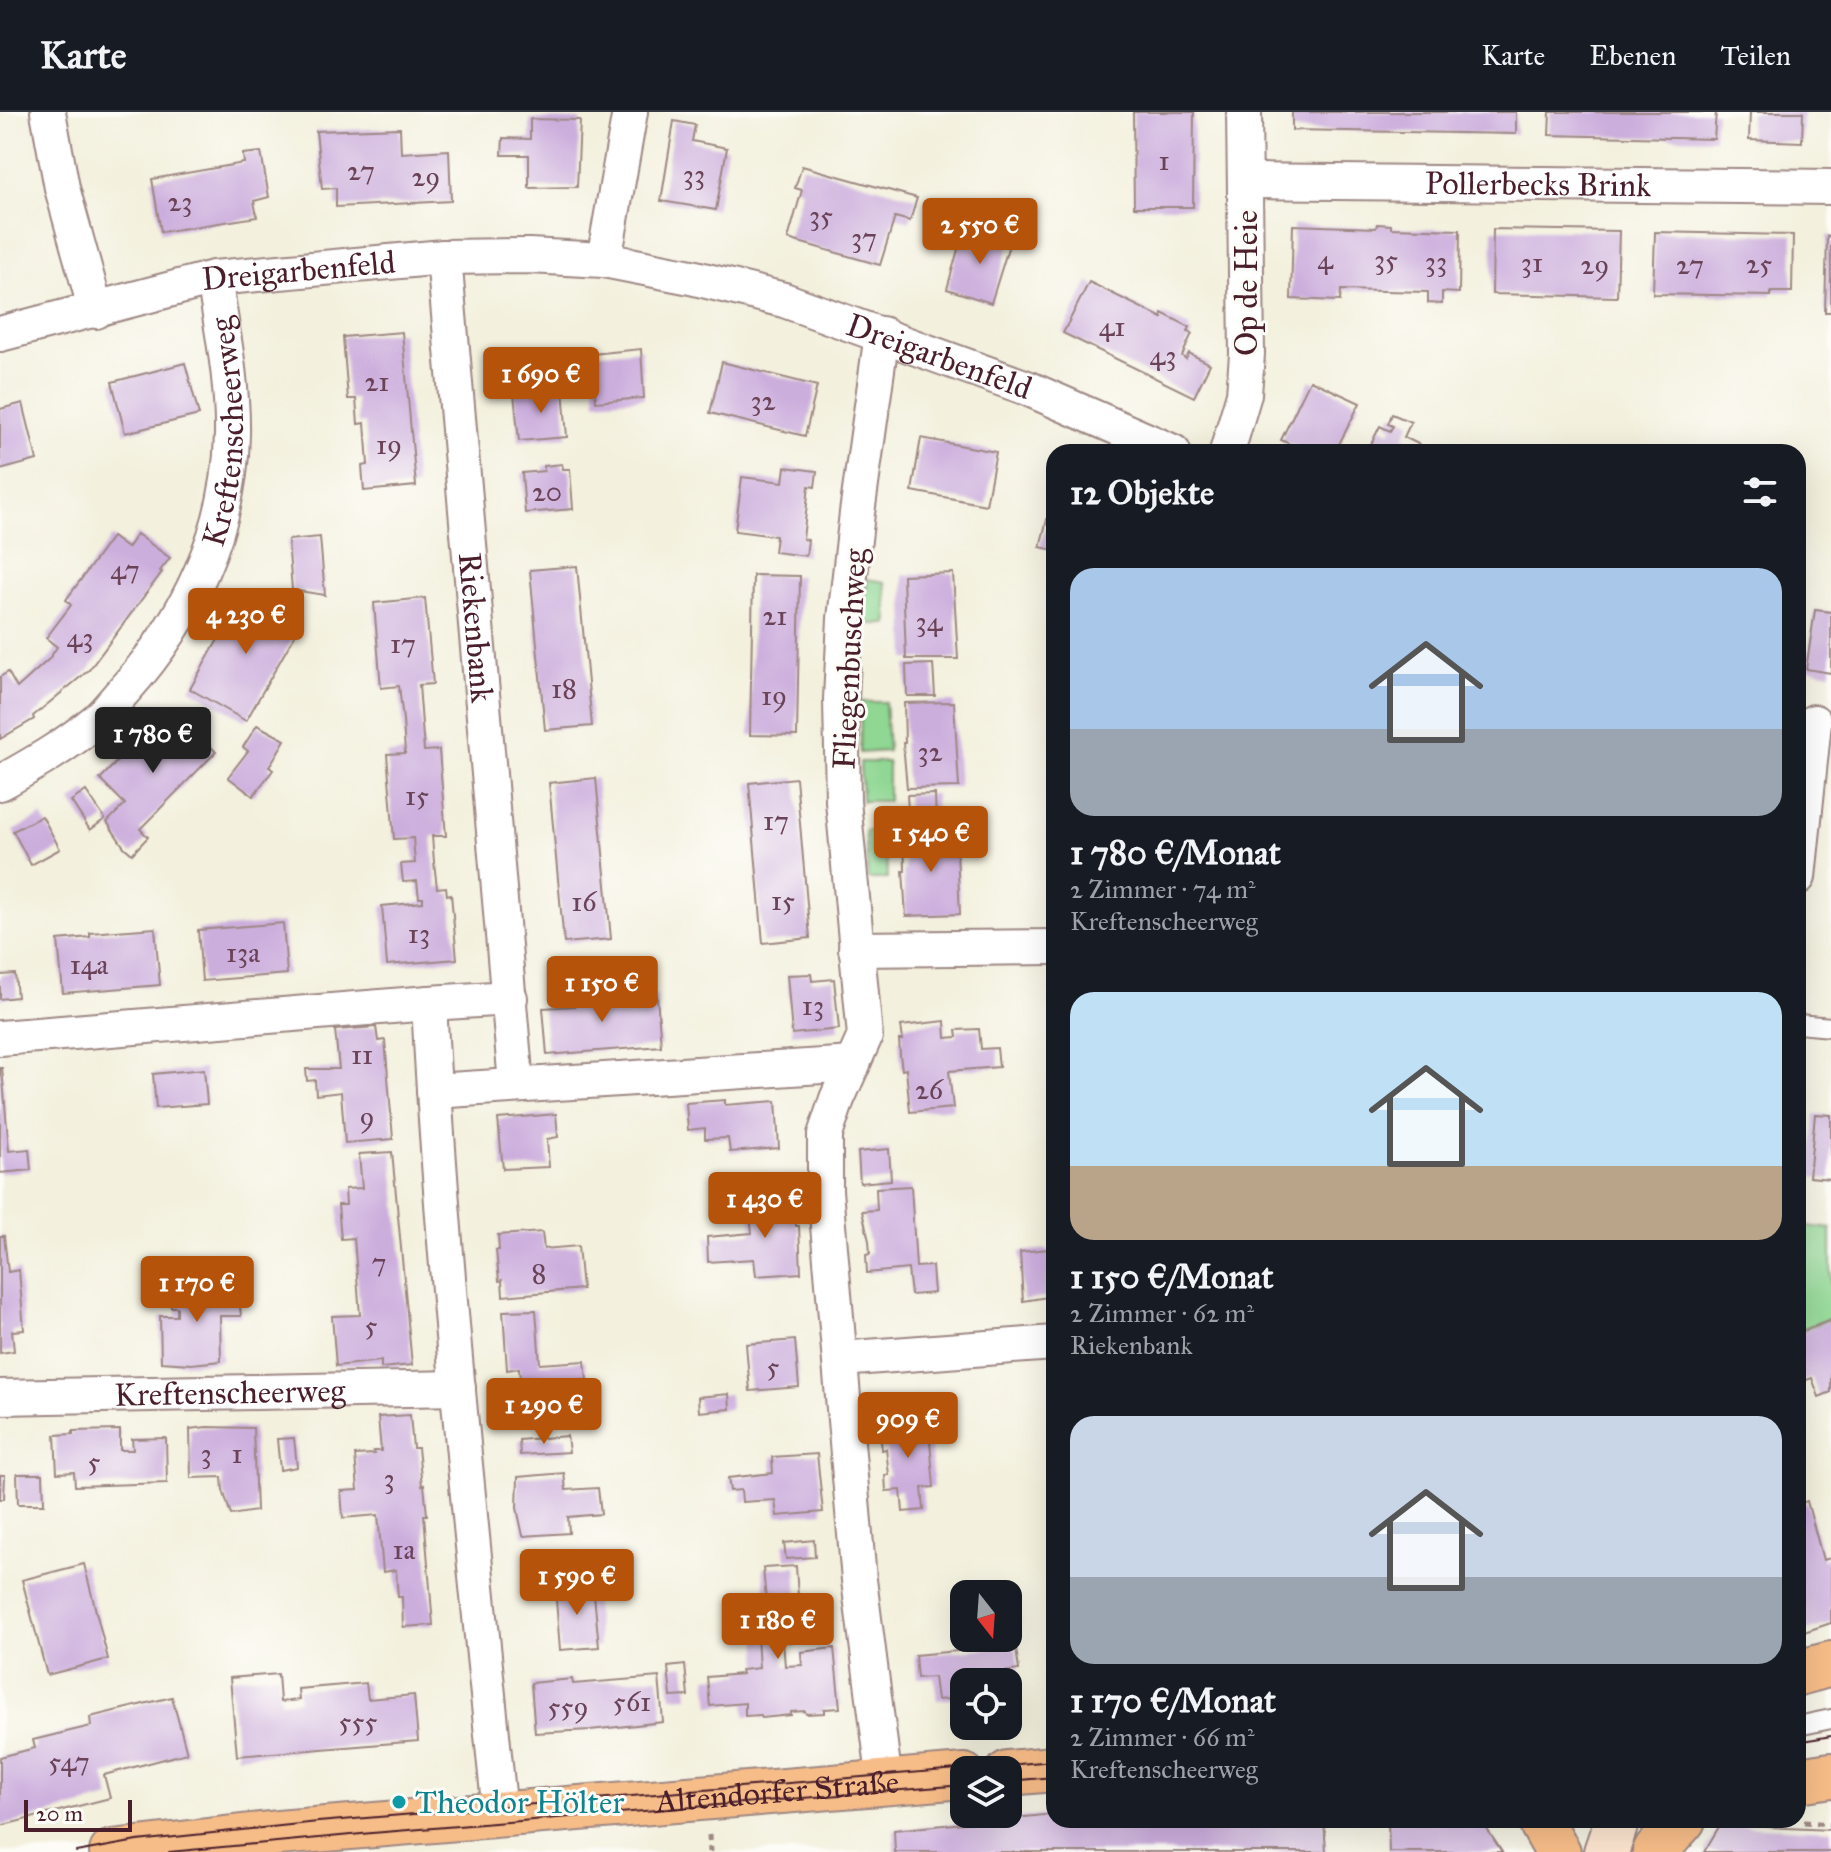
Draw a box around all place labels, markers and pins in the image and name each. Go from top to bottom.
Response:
pin: 2 550 € [906,198,1054,266]
pin: 1 690 € [467,347,615,415]
pin: 4 230 € [172,588,320,656]
pin: 1 780 € [79,707,227,775]
pin: 1 540 € [857,806,1005,874]
pin: 1 150 € [528,956,676,1024]
pin: 1 430 € [691,1172,839,1240]
pin: 1 170 € [123,1256,271,1324]
pin: 1 290 € [470,1378,618,1446]
pin: 909 € [852,1392,964,1460]
pin: 1 590 € [503,1549,651,1617]
pin: 1 180 € [704,1593,852,1661]
place label: Theodor Hölter [415,1783,624,1822]
marker: Theodor Hölter [390,1793,408,1811]

